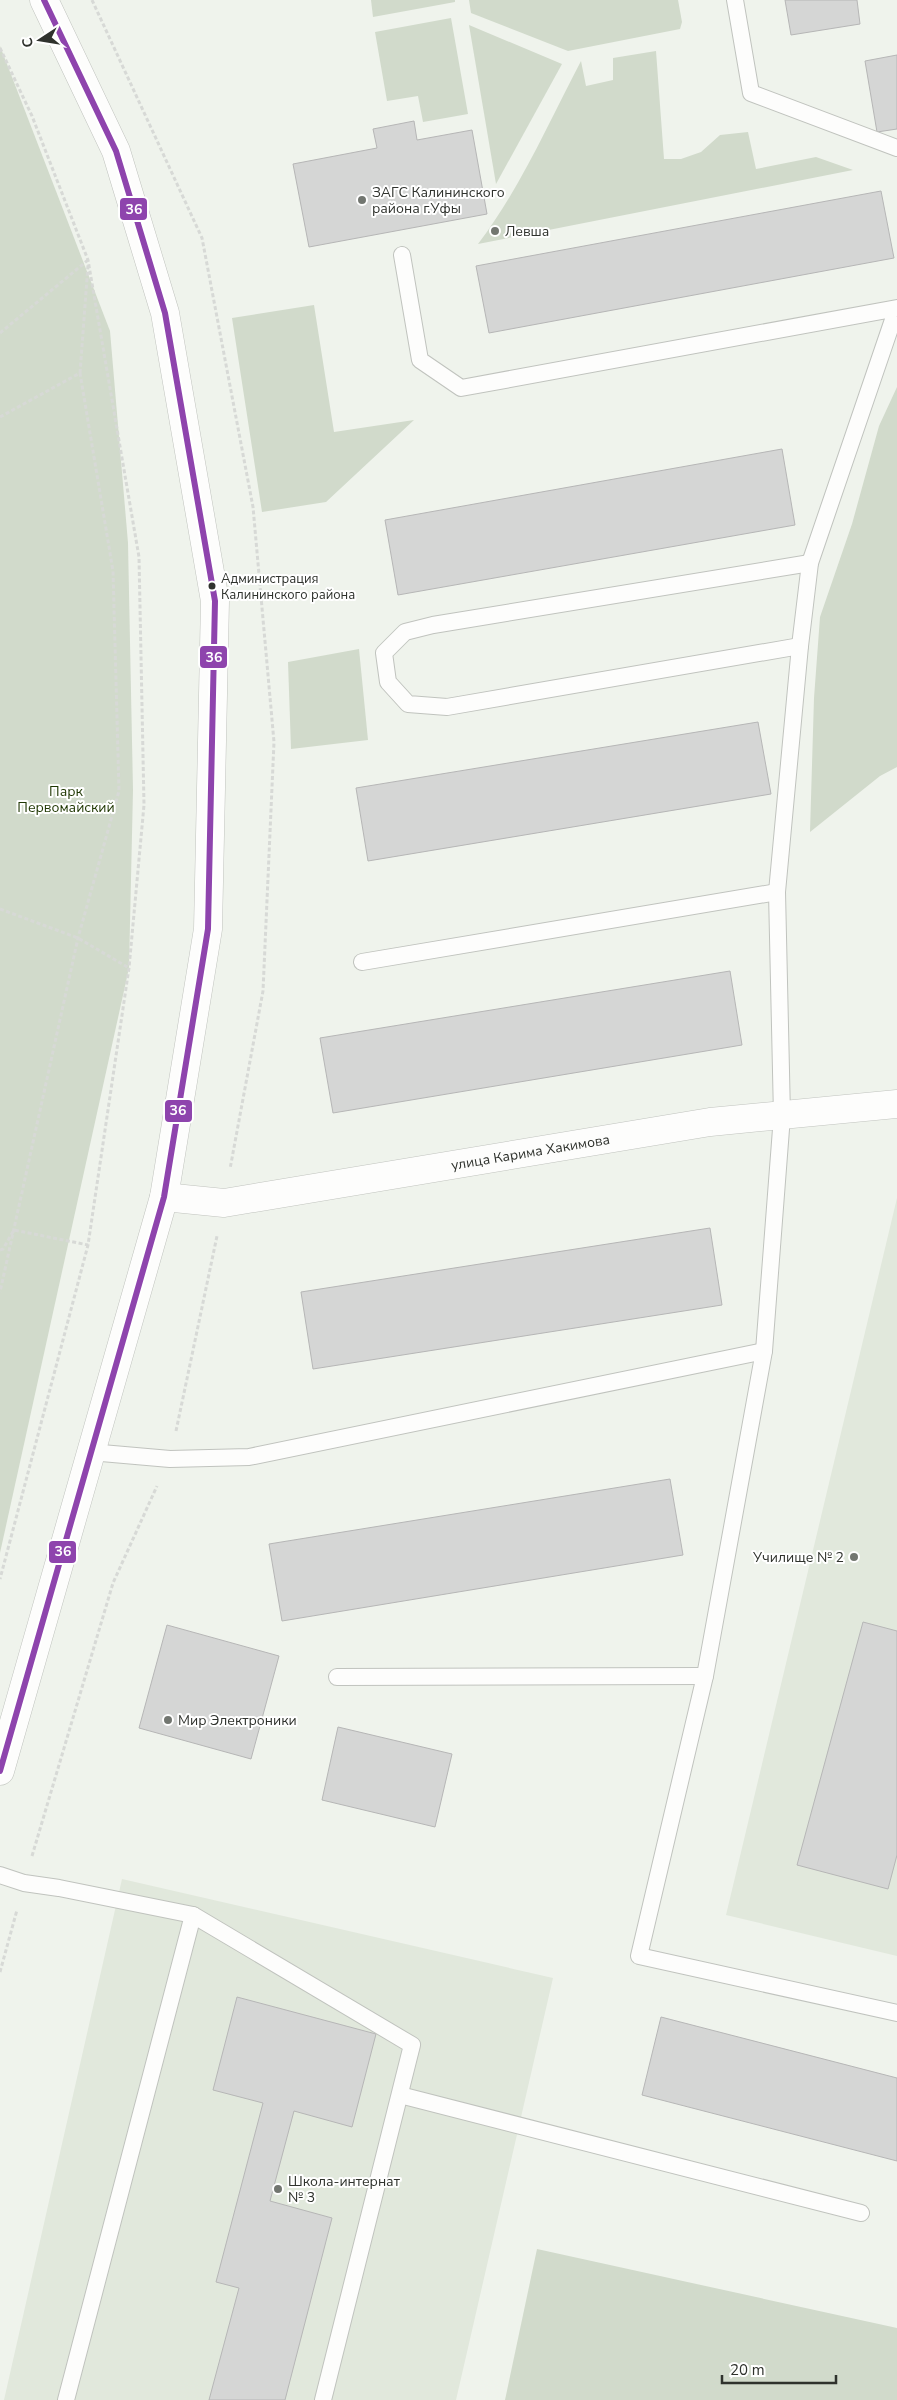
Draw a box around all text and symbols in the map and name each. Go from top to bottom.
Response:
north arrow [15,15,65,65]
text: С [17,35,38,49]
place label: ЗАГС Калининского района г.Уфы [372,183,505,218]
marker: ЗАГС Калининского района г.Уфы [356,194,368,206]
line badge: 36 [119,197,148,221]
text: 36 [126,200,142,219]
place label: Левша [505,222,549,241]
marker: Левша [489,225,501,237]
place label: Администрация Калининского района [221,570,355,604]
marker: Администрация Калининского района [207,581,217,591]
line badge: 36 [199,645,228,669]
text: 36 [206,648,222,667]
park label: Парк Первомайский [17,782,115,817]
line badge: 36 [164,1099,193,1123]
text: 36 [170,1101,186,1120]
street label: улица Карима Хакимова [450,1129,611,1175]
line badge: 36 [48,1540,77,1564]
text: 36 [55,1542,71,1561]
place label: Училище № 2 [752,1548,844,1567]
marker: Училище № 2 [848,1551,860,1563]
place label: Мир Электроники [178,1711,297,1730]
marker: Мир Электроники [162,1714,174,1726]
place label: Школа-интернат № 3 [288,2172,401,2207]
marker: Школа-интернат № 3 [272,2183,284,2195]
scale bar [722,2352,836,2384]
text: 20 m [730,2360,765,2380]

